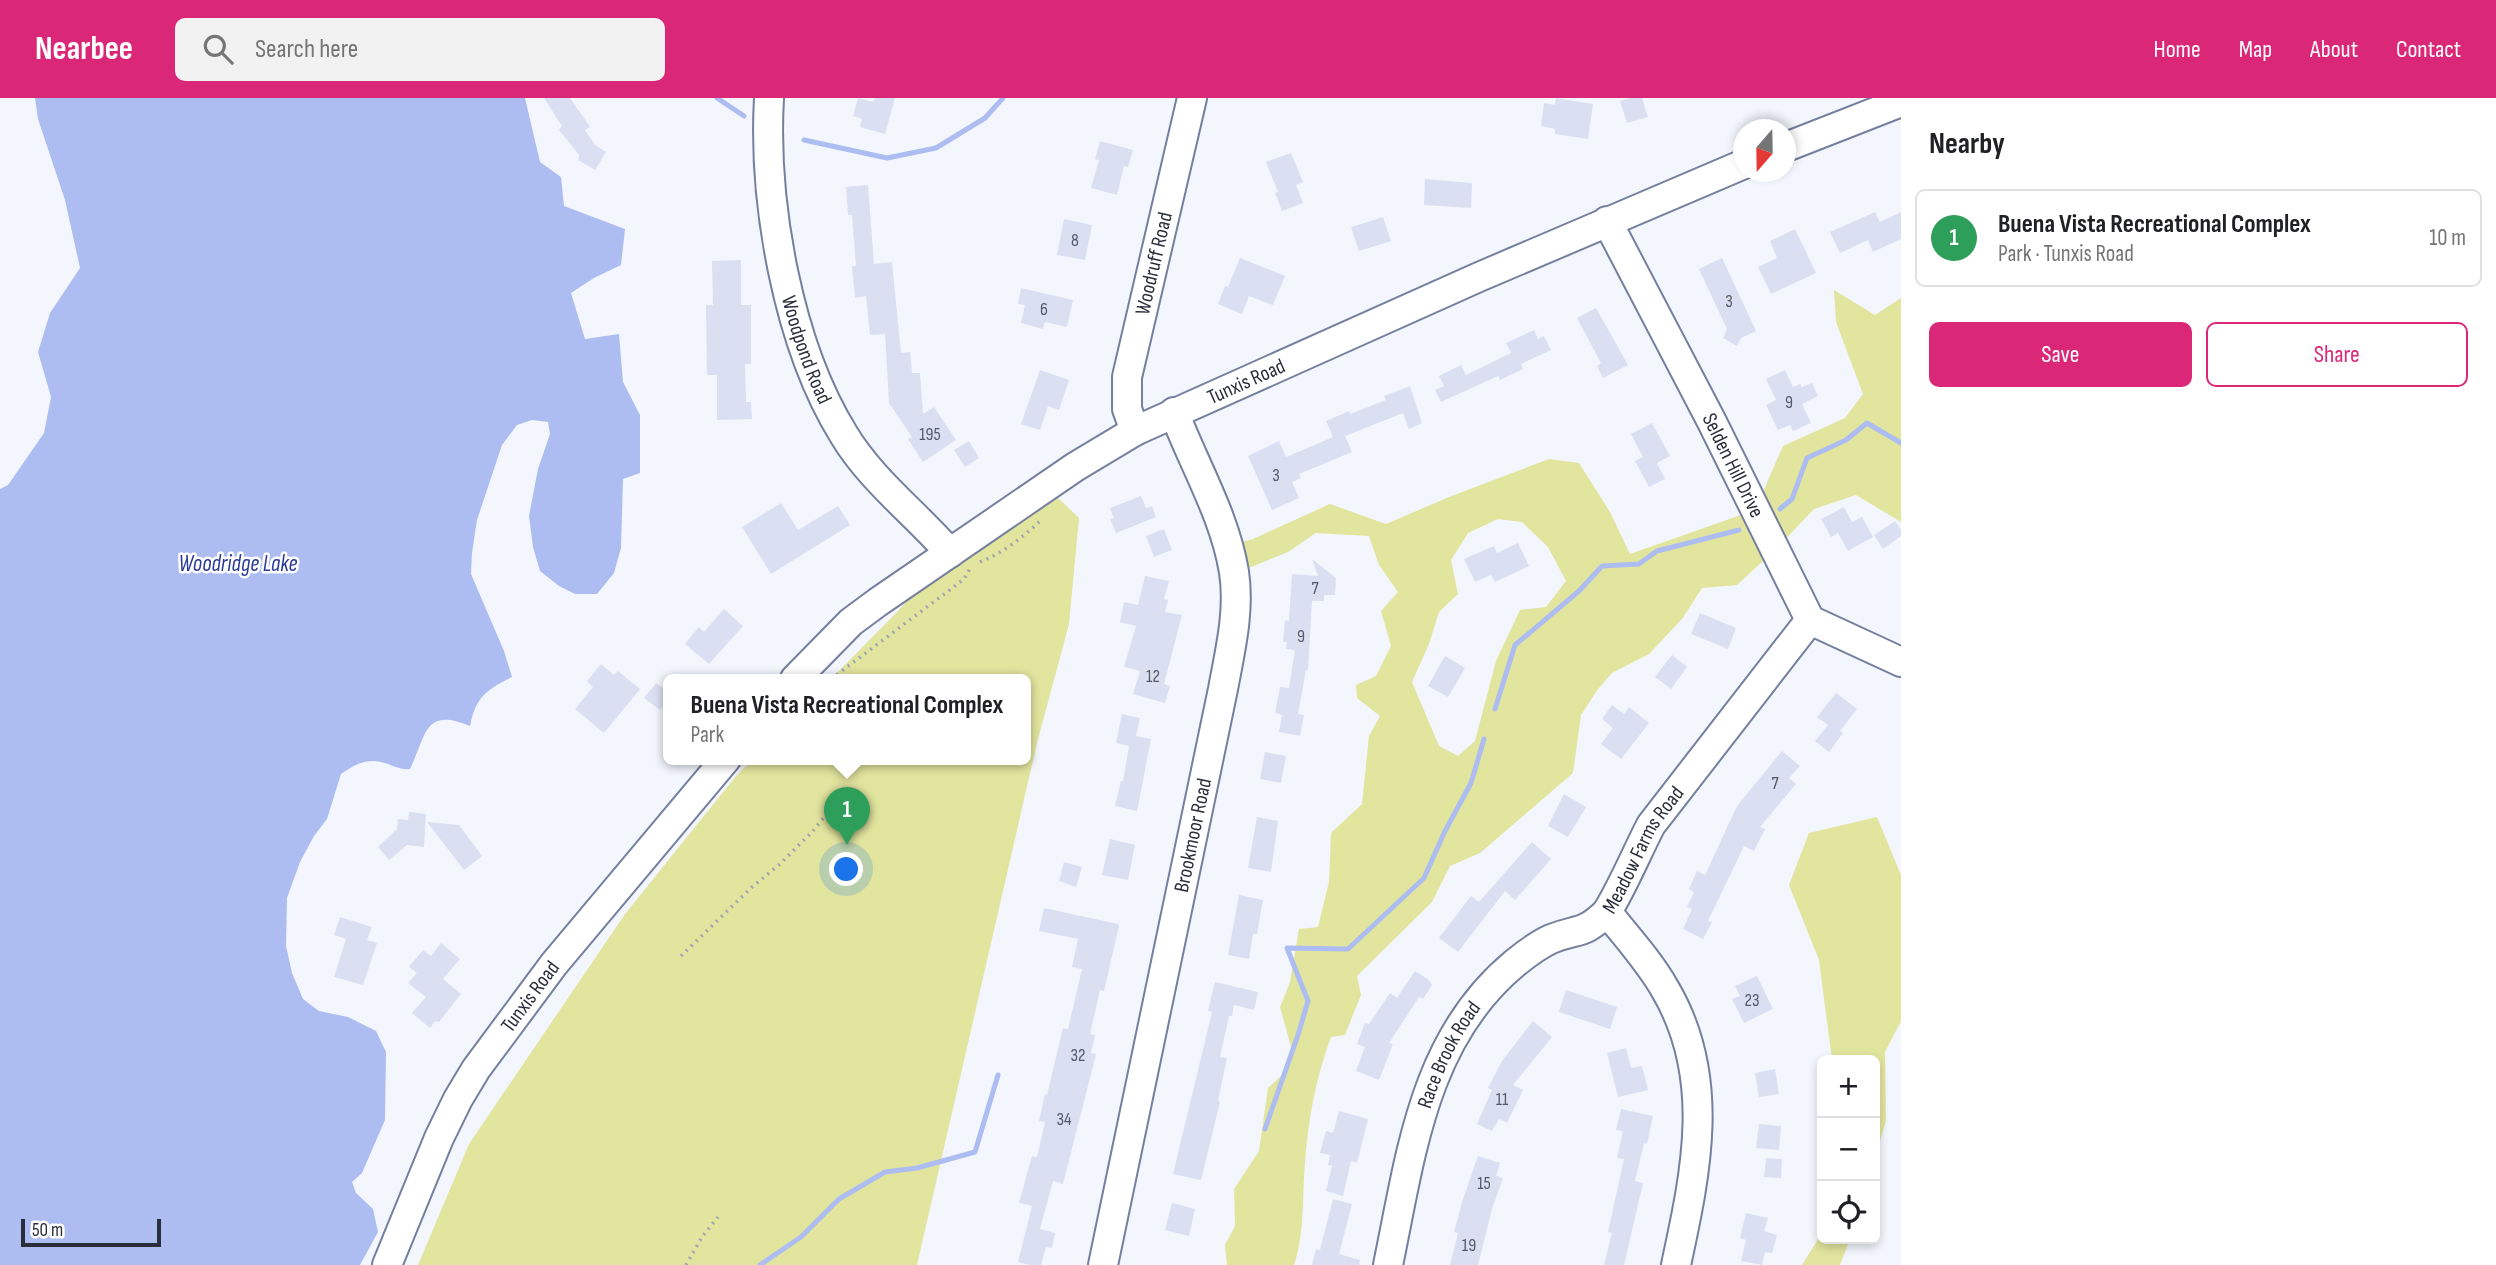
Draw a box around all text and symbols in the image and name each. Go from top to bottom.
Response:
search box [175,18,665,81]
text: Nearbee [35,29,133,69]
icon: search [199,30,237,68]
text: Search here [255,34,358,65]
text: Home [2153,35,2201,64]
text: Map [2239,35,2272,64]
text: About [2310,35,2358,64]
text: Contact [2396,35,2461,64]
north arrow [1733,119,1796,182]
text: Nearby [1929,126,2005,162]
text: Buena Vista Recreational Complex [1998,209,2311,240]
street label: Woodruff Road [1130,210,1178,317]
text: 1 [1949,224,1959,252]
text: 10 m [2429,224,2466,252]
house number: 8 [1071,230,1079,251]
text: Park · Tunxis Road [1998,240,2134,268]
house number: 3 [1725,291,1733,312]
street label: Woodpond Road [776,293,837,408]
house number: 6 [1040,299,1048,320]
button: Save [1929,322,2192,387]
button: Share [2206,322,2468,387]
street label: Tunxis Road [1204,353,1289,410]
house number: 9 [1785,392,1793,413]
street label: Selden Hill Drive [1697,409,1769,522]
house number: 195 [919,424,941,445]
house number: 3 [1272,465,1280,486]
water label: Woodridge Lake [179,550,297,578]
house number: 7 [1311,578,1319,599]
house number: 9 [1297,626,1305,647]
house number: 12 [1146,666,1160,687]
popup [663,674,1031,765]
text: Buena Vista Recreational Complex [691,690,1003,721]
text: Park [691,721,724,749]
house number: 7 [1771,773,1779,794]
street label: Brookmoor Road [1169,776,1217,895]
street label: Meadow Farms Road [1597,782,1689,918]
pin: 1 [824,787,870,845]
your location [829,852,863,886]
street label: Tunxis Road [496,956,565,1037]
house number: 23 [1745,990,1760,1011]
street label: Race Brook Road [1412,996,1486,1111]
house number: 32 [1071,1045,1085,1066]
map controls [1817,1055,1880,1244]
button: + [1817,1055,1880,1118]
house number: 11 [1496,1089,1509,1110]
house number: 34 [1056,1109,1072,1130]
button: − [1817,1118,1880,1181]
house number: 15 [1477,1173,1491,1194]
button: locate [1817,1181,1880,1244]
scale bar [21,1216,161,1248]
text: 50 m [32,1219,63,1242]
house number: 19 [1462,1235,1476,1256]

